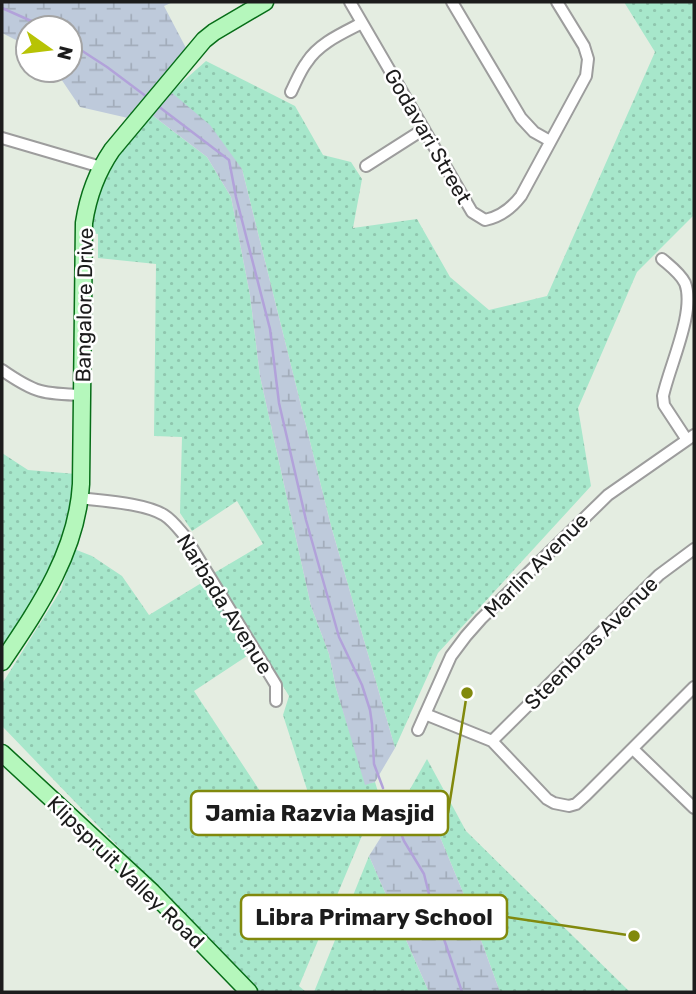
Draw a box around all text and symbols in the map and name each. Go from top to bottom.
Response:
north arrow [14,14,84,84]
text: N [52,44,78,62]
street label: Godavari Street [379,64,477,208]
street label: Bangalore Drive [70,227,98,383]
street label: Marlin Avenue [479,508,593,622]
street label: Narbada Avenue [172,529,278,679]
street label: Steenbras Avenue [519,571,663,715]
street label: Klipspruit Valley Road [42,791,210,953]
callout: Jamia Razvia Masjid [191,791,448,835]
text: Jamia Razvia Masjid [205,799,435,827]
callout: Libra Primary School [241,895,507,939]
text: Libra Primary School [255,903,493,931]

